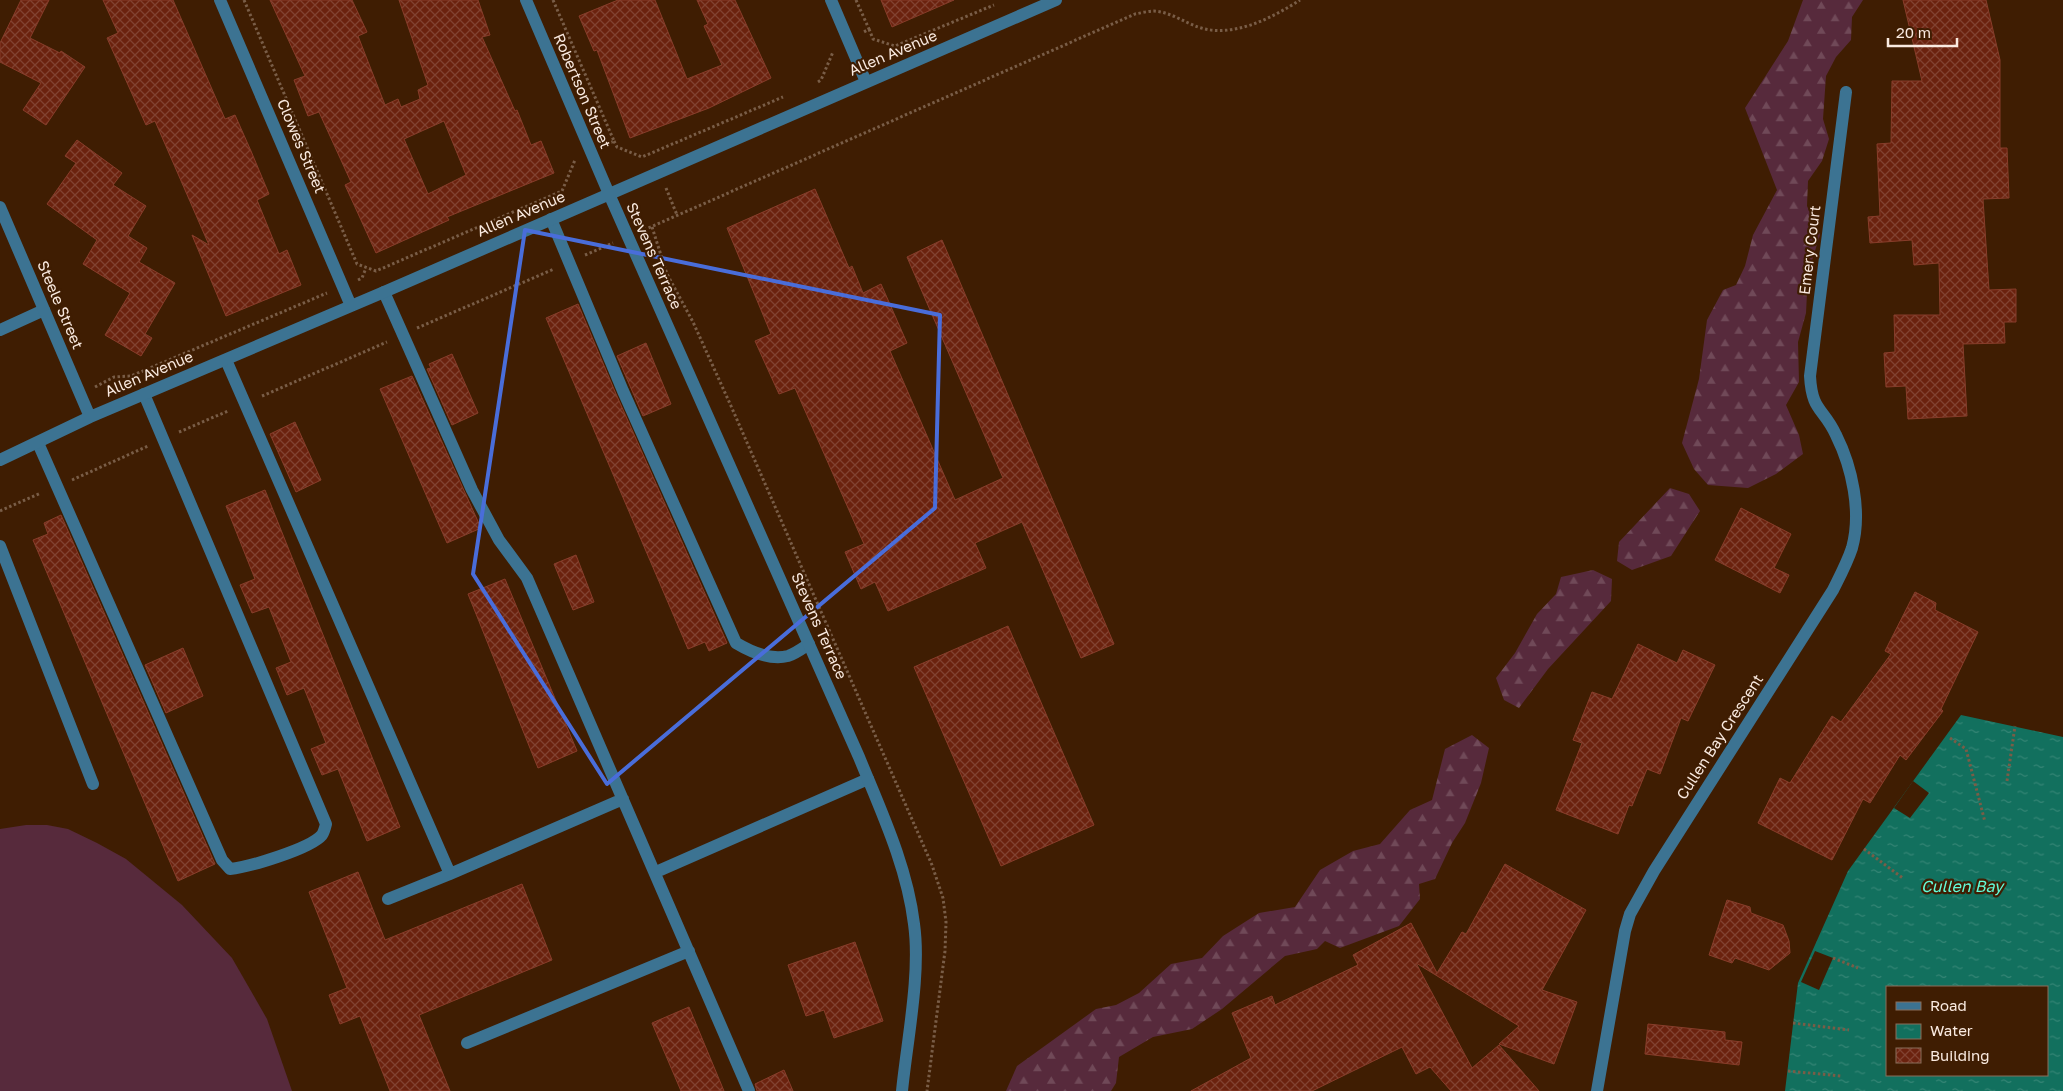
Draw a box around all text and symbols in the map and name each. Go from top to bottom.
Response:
scale bar [1888,15,1957,47]
text: 20 m [1896,23,1931,41]
street label: Allen Avenue [846,25,940,79]
street label: Robertson Street [551,30,615,151]
street label: Clowes Street [274,96,330,195]
street label: Allen Avenue [474,186,568,240]
street label: Stevens Terrace [623,199,687,312]
street label: Emery Court [1795,204,1823,296]
street label: Steele Street [34,258,88,351]
street label: Allen Avenue [102,346,196,400]
street label: Stevens Terrace [788,569,852,682]
street label: Cullen Bay Crescent [1672,671,1766,802]
water label: Cullen Bay [1921,876,2005,896]
legend [1886,986,2048,1076]
text: Road [1930,996,1967,1014]
text: Water [1930,1021,1973,1039]
text: Building [1930,1046,1990,1064]

